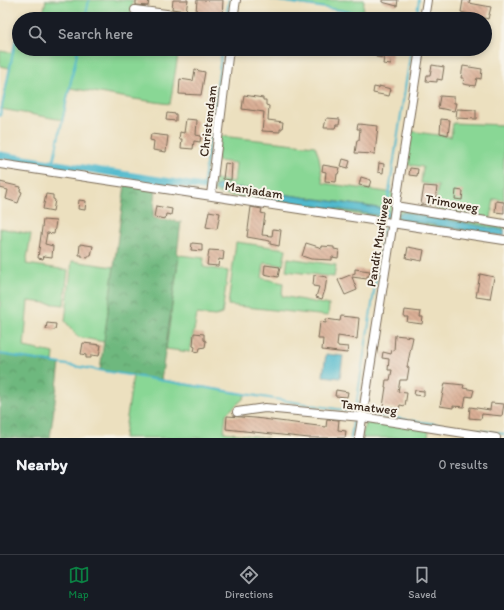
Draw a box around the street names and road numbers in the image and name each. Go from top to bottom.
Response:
street label: Christendam [196,84,220,158]
street label: Manjadam [224,178,284,202]
street label: Trimoweg [424,191,480,215]
street label: Pandit Murliweg [364,196,393,288]
street label: Tamatweg [340,396,398,418]

